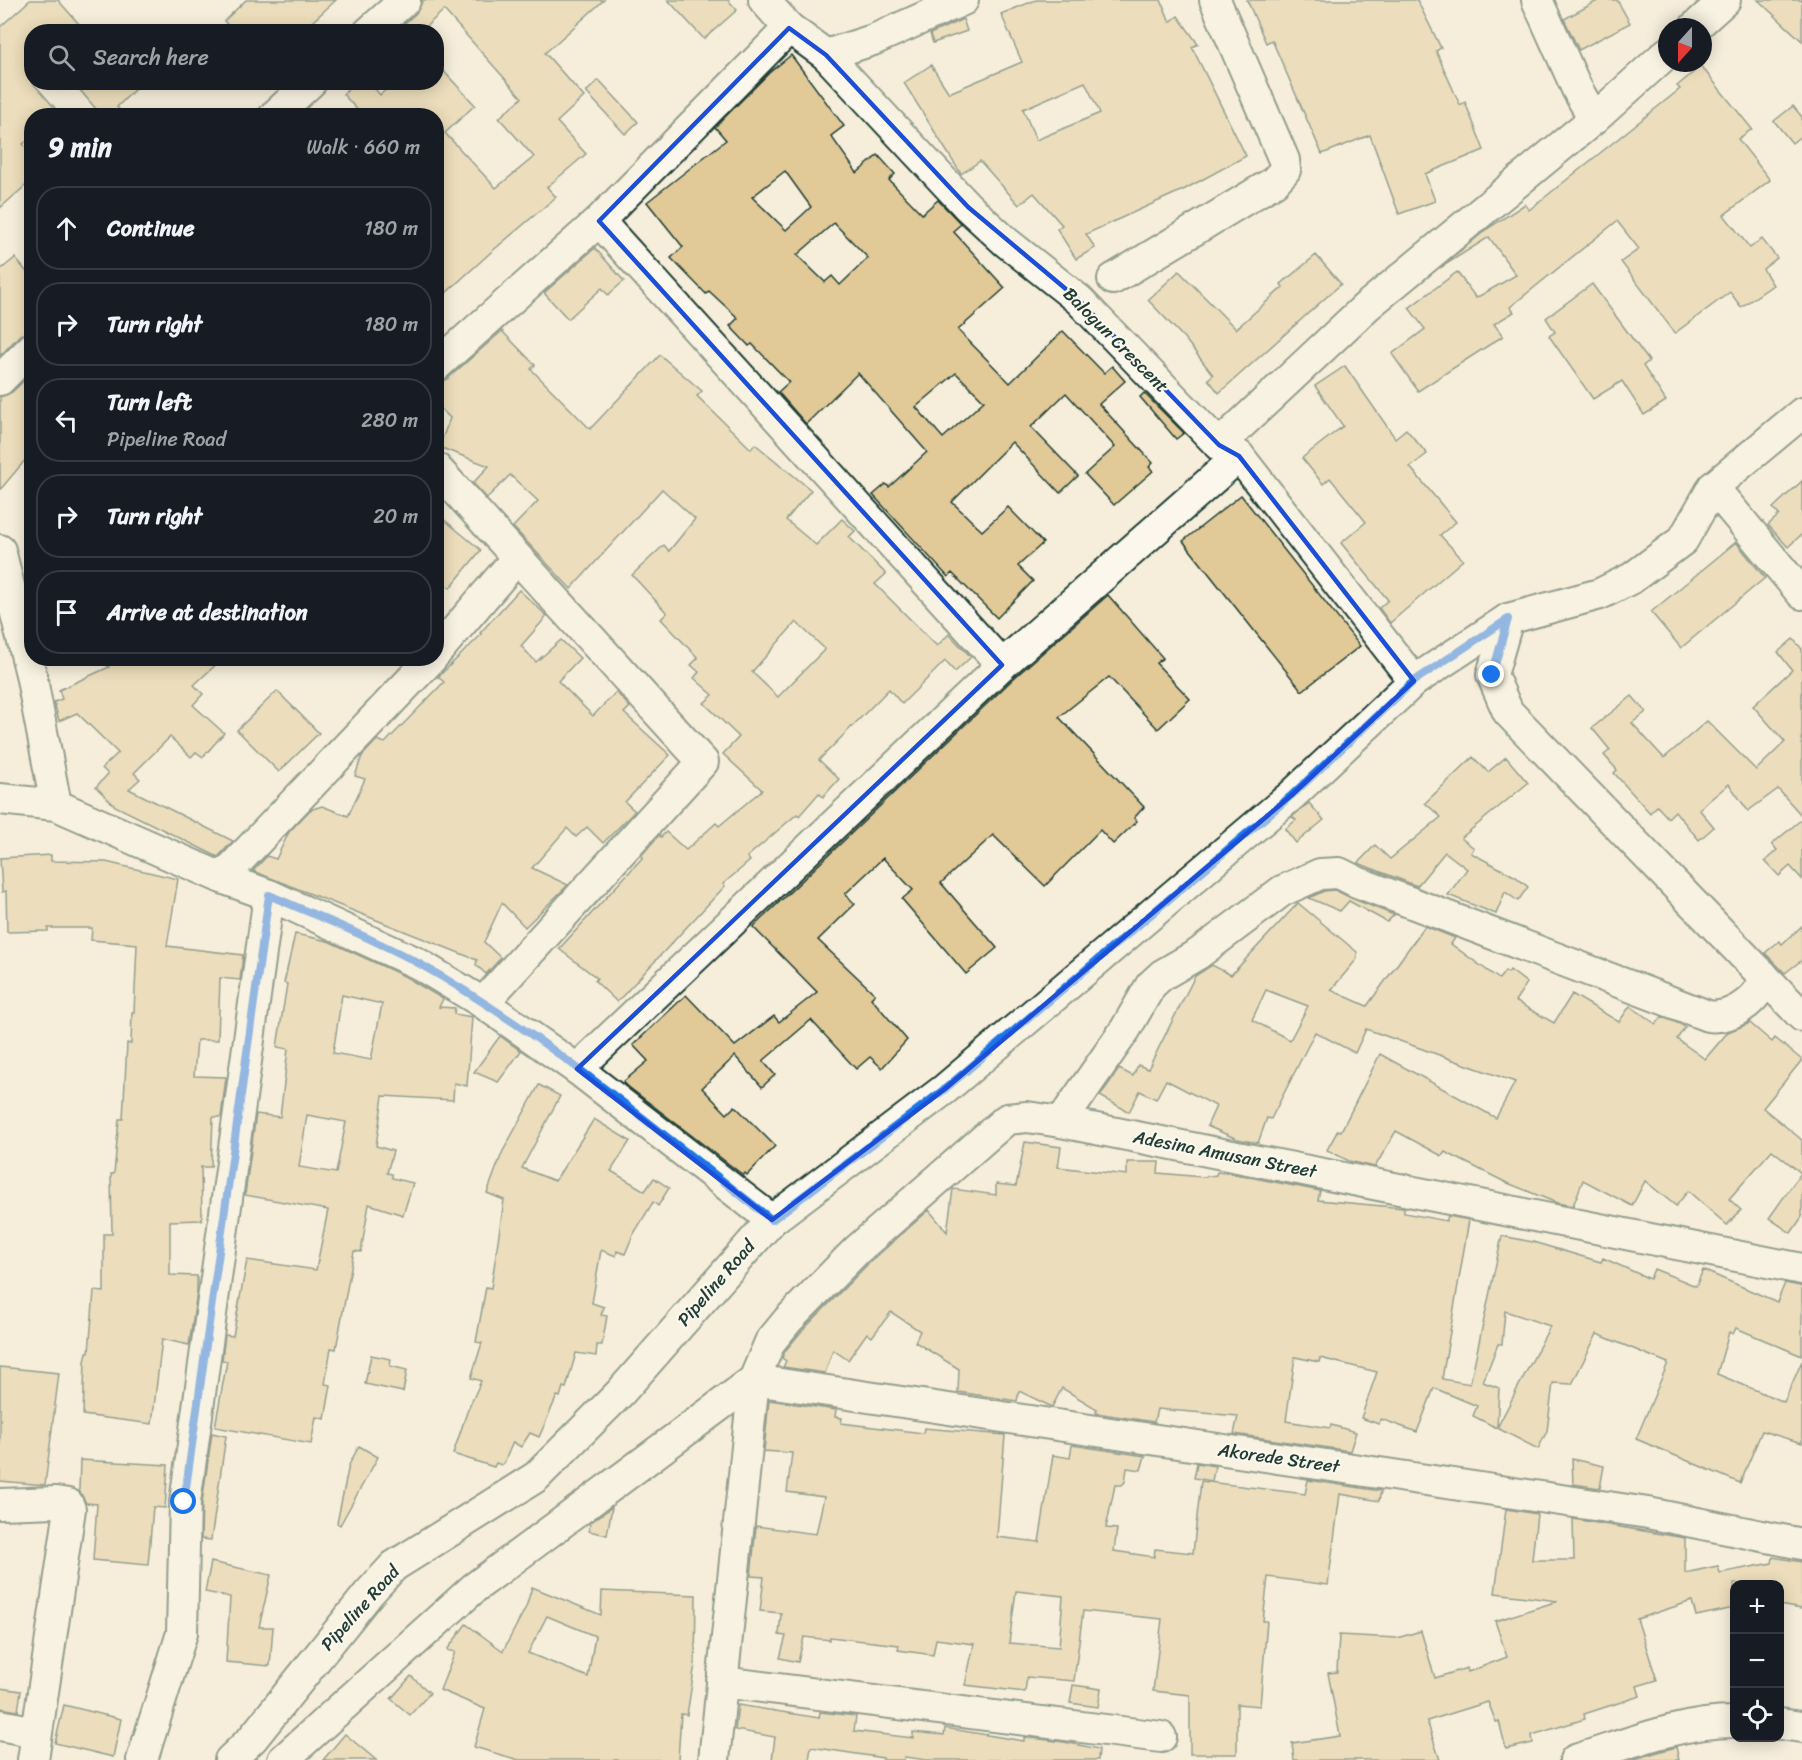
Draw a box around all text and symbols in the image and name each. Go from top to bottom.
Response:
north arrow [1658,18,1712,72]
search box [24,24,444,90]
text: Search here [93,38,209,77]
icon: search [45,41,78,74]
text: 9 min [48,124,112,170]
text: Walk · 660 m [307,130,420,165]
text: Continue [107,209,195,248]
text: 180 m [364,211,418,246]
icon: ahead [50,212,83,245]
street label: Balogun Crescent [1055,279,1177,401]
text: Turn right [107,305,202,344]
text: 180 m [364,307,418,342]
icon: right [50,308,83,341]
text: Turn left [107,383,192,422]
text: 280 m [361,403,418,438]
icon: left [50,404,83,437]
text: Pipeline Road [107,422,226,457]
text: Turn right [107,497,202,536]
text: 20 m [373,499,418,534]
icon: right [50,500,83,533]
text: Arrive at destination [107,593,308,632]
icon: arrive [50,596,83,629]
route end [1478,661,1504,687]
street label: Adesina Amusan Street [1130,1120,1320,1188]
street label: Pipeline Road [669,1231,764,1334]
street label: Akorede Street [1215,1434,1343,1482]
route start [170,1488,196,1514]
street label: Pipeline Road [312,1556,409,1658]
map controls [1730,1580,1784,1742]
button: + [1730,1580,1784,1634]
button: − [1730,1634,1784,1688]
button: locate [1730,1688,1784,1742]

